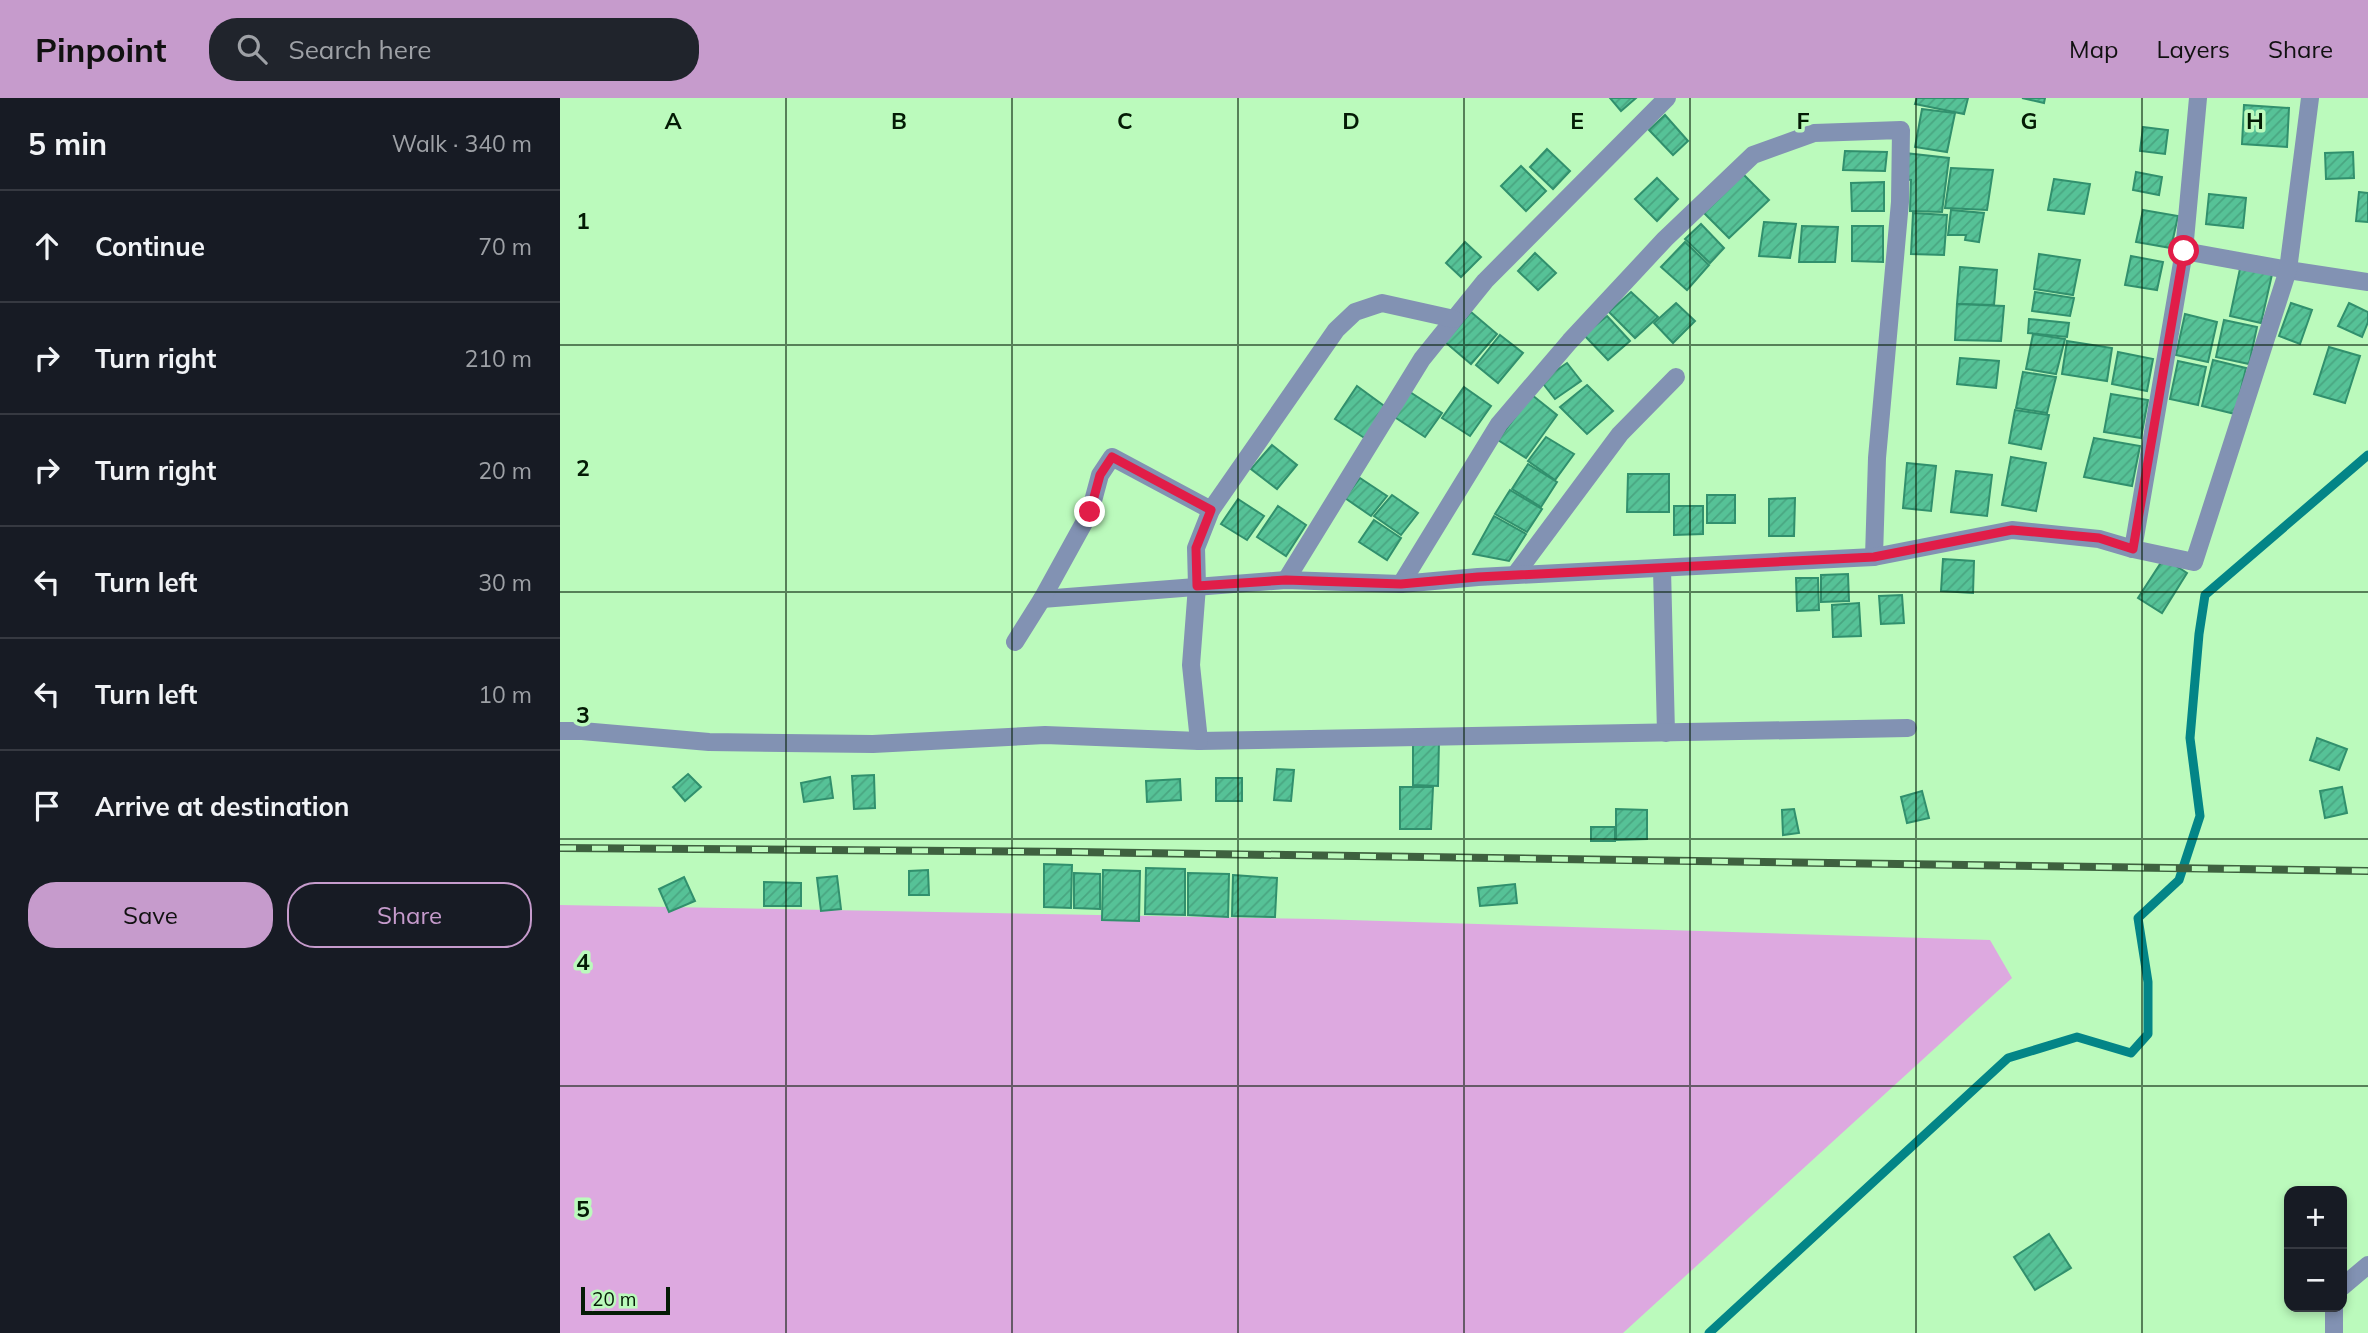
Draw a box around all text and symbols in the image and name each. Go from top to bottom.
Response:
search box [209,18,699,81]
text: Pinpoint [35,29,167,70]
icon: search [233,30,271,68]
text: Search here [289,33,431,66]
text: Map [2069,34,2118,64]
text: Layers [2156,34,2230,64]
text: Share [2268,34,2333,64]
text: A [664,106,682,135]
text: B [891,106,907,135]
text: C [1117,106,1133,135]
text: D [1342,106,1360,135]
text: E [1570,106,1584,135]
text: F [1796,106,1810,135]
text: G [2020,106,2038,135]
text: H [2246,106,2264,135]
text: 5 min [28,125,107,163]
text: Walk · 340 m [392,129,532,158]
text: 1 [576,206,590,235]
icon: ahead [28,227,66,265]
text: Continue [95,230,205,263]
text: 70 m [478,232,532,261]
route start [2168,235,2199,266]
icon: right [28,339,66,377]
text: Turn right [95,342,216,375]
text: 210 m [464,344,532,373]
icon: right [28,451,66,489]
text: 2 [576,453,590,482]
text: Turn right [95,454,216,487]
text: 20 m [478,456,532,485]
route end [1074,496,1105,527]
icon: left [28,563,66,601]
text: Turn left [95,566,197,599]
text: 30 m [478,568,532,597]
icon: left [28,675,66,713]
text: Turn left [95,678,197,711]
text: 10 m [478,680,532,709]
text: 3 [576,700,590,729]
icon: arrive [28,787,66,825]
text: Arrive at destination [95,790,350,823]
button: Save [28,882,273,948]
button: Share [287,882,532,948]
text: 4 [576,947,590,976]
map controls [2284,1186,2347,1312]
button: + [2284,1186,2347,1249]
text: 5 [576,1194,590,1223]
button: − [2284,1249,2347,1312]
scale bar [581,1284,670,1316]
text: 20 m [592,1287,636,1311]

